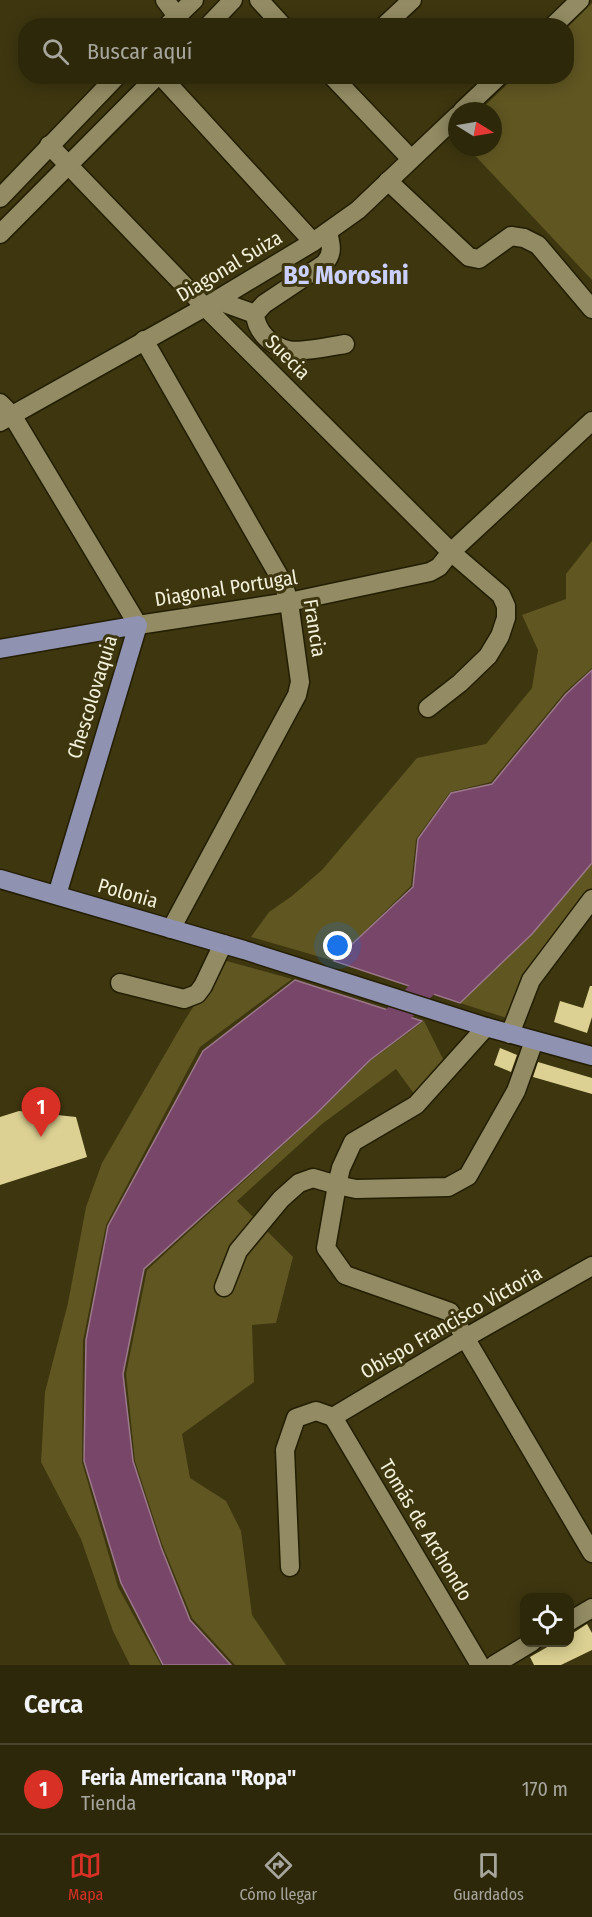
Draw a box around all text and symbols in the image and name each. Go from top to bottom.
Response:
search box [18,18,574,84]
icon: search [39,35,72,68]
text: Buscar aquí [87,38,192,65]
north arrow [448,102,502,156]
street label: Diagonal Suiza [172,225,286,307]
district label: Bº Morosini [283,260,409,291]
street label: Suecia [261,330,315,384]
street label: Diagonal Portugal [153,565,299,611]
street label: Francia [299,597,331,659]
street label: Chescolovaquia [62,632,122,762]
street label: Polonia [95,873,161,913]
your location [323,931,352,960]
pin: 1 [22,1088,60,1137]
street label: Obispo Francisco Victoria [356,1260,546,1384]
street label: Tomás de Archondo [374,1455,478,1605]
map controls [520,1593,574,1647]
button: locate [520,1593,574,1647]
text: Cerca [24,1689,83,1720]
text: Feria Americana "Ropa" [81,1764,296,1791]
text: 1 [39,1777,48,1801]
text: 170 m [522,1777,568,1801]
text: Tienda [81,1791,136,1815]
tab: Mapa [68,1849,103,1904]
tab: Cómo llegar [240,1849,317,1904]
tab: Guardados [453,1849,524,1904]

